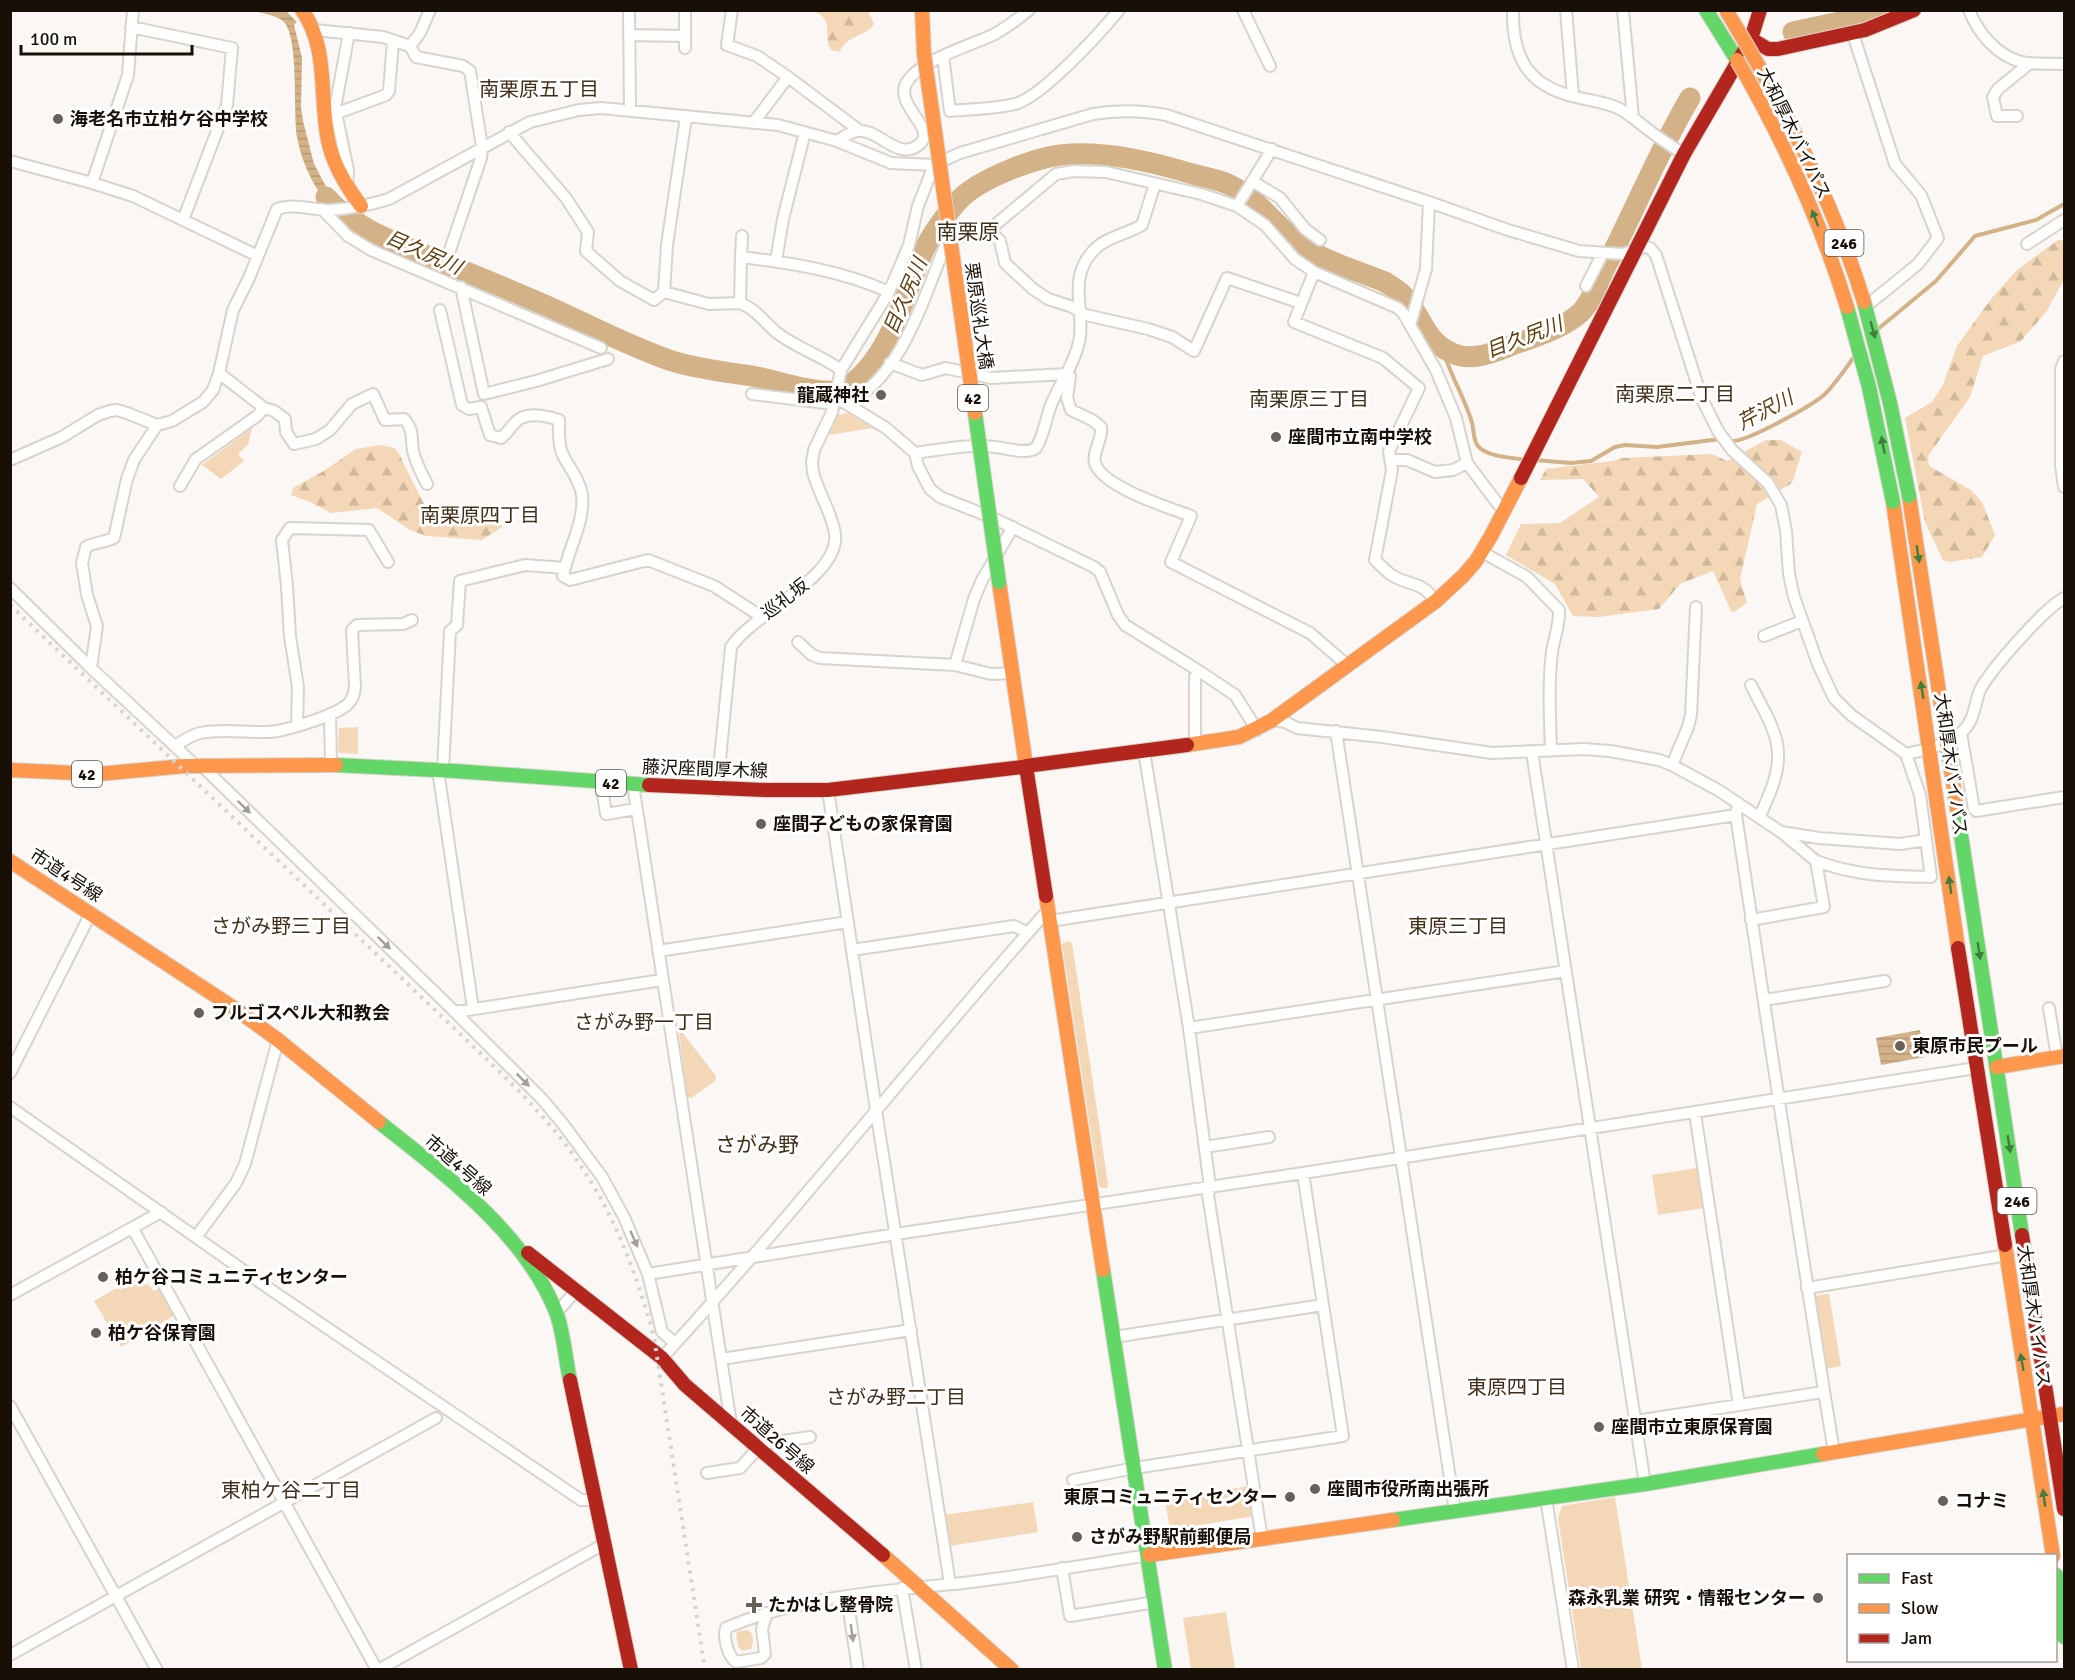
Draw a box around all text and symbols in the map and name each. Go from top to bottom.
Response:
scale bar [21,18,192,56]
text: 100 m [30,28,77,50]
street label: 大和厚木バイパス [1753,64,1835,202]
district label: 南栗原五丁目 [479,77,599,102]
place label: 海老名市立柏ケ谷中学校 [70,108,268,130]
marker: 海老名市立柏ケ谷中学校 [51,112,65,126]
one-way arrow [1810,209,1820,227]
district label: 南栗原 [937,219,1000,245]
water label: 目久尻川 [382,225,467,281]
road number: 246 [1824,230,1864,256]
water label: 目久尻川 [878,253,933,338]
street label: 栗原巡礼大橋 [961,261,997,371]
water label: 目久尻川 [1482,311,1568,363]
one-way arrow [1868,321,1878,339]
district label: 南栗原二丁目 [1615,382,1735,407]
place label: 龍蔵神社 [797,384,869,406]
water label: 芹沢川 [1733,384,1799,436]
road number: 42 [958,385,988,411]
district label: 南栗原三丁目 [1249,387,1369,412]
marker: 龍蔵神社 [874,388,888,402]
place label: 座間市立南中学校 [1288,426,1432,448]
marker: 座間市立南中学校 [1269,430,1283,444]
one-way arrow [1878,435,1887,454]
district label: 南栗原四丁目 [420,503,540,528]
one-way arrow [1913,545,1922,564]
street label: 巡礼坂 [757,574,813,624]
one-way arrow [1918,681,1927,700]
street label: 大和厚木バイパス [1930,691,1972,837]
street label: 藤沢座間厚木線 [642,756,768,782]
road number: 42 [72,761,102,787]
road number: 42 [596,770,626,796]
one-way arrow [237,800,252,814]
place label: 座間子どもの家保育園 [773,813,953,835]
marker: 座間子どもの家保育園 [754,817,768,831]
street label: 市道4号線 [26,844,106,906]
one-way arrow [1945,875,1954,894]
district label: さがみ野三丁目 [211,914,351,939]
district label: 東原三丁目 [1408,914,1508,939]
one-way arrow [377,936,392,950]
one-way arrow [1975,942,1984,961]
place label: フルゴスペル大和教会 [211,1002,390,1024]
marker: フルゴスペル大和教会 [192,1006,206,1020]
district label: さがみ野一丁目 [574,1010,714,1035]
place label: 東原市民プール [1912,1035,2038,1057]
marker: 東原市民プール [1893,1039,1907,1053]
one-way arrow [516,1072,530,1087]
street label: 市道4号線 [420,1130,496,1200]
district label: さがみ野 [715,1132,799,1158]
one-way arrow [2004,1135,2013,1154]
road number: 246 [1998,1188,2036,1214]
one-way arrow [629,1230,639,1248]
street label: 大和厚木バイパス [2013,1243,2055,1389]
place label: 柏ケ谷コミュニティセンター [115,1266,348,1288]
marker: 柏ケ谷コミュニティセンター [96,1270,110,1284]
place label: 柏ケ谷保育園 [108,1322,216,1344]
marker: 柏ケ谷保育園 [89,1326,103,1340]
one-way arrow [2017,1352,2026,1371]
district label: 東原四丁目 [1467,1375,1567,1400]
district label: さがみ野二丁目 [826,1385,966,1410]
street label: 市道26号線 [735,1402,819,1478]
place label: 座間市立東原保育園 [1611,1416,1773,1438]
marker: 座間市立東原保育園 [1592,1420,1606,1434]
district label: 東柏ケ谷二丁目 [221,1478,361,1503]
place label: 座間市役所南出張所 [1327,1478,1489,1500]
marker: 座間市役所南出張所 [1308,1482,1322,1496]
place label: 東原コミュニティセンター [1063,1486,1278,1508]
one-way arrow [2040,1488,2049,1507]
marker: 東原コミュニティセンター [1283,1490,1297,1504]
place label: コナミ [1955,1490,2009,1512]
marker: コナミ [1936,1494,1950,1508]
place label: さがみ野駅前郵便局 [1089,1526,1251,1548]
marker: さがみ野駅前郵便局 [1070,1530,1084,1544]
legend [1847,1554,2057,1662]
text: Fast [1901,1567,1933,1589]
place label: 森永乳業 研究・情報センター [1568,1587,1806,1609]
marker: 森永乳業 研究・情報センター [1811,1591,1825,1605]
place label: たかはし整骨院 [768,1594,893,1616]
marker: たかはし整骨院 [745,1596,763,1614]
text: Slow [1901,1597,1938,1619]
one-way arrow [848,1624,857,1643]
text: Jam [1901,1627,1932,1649]

